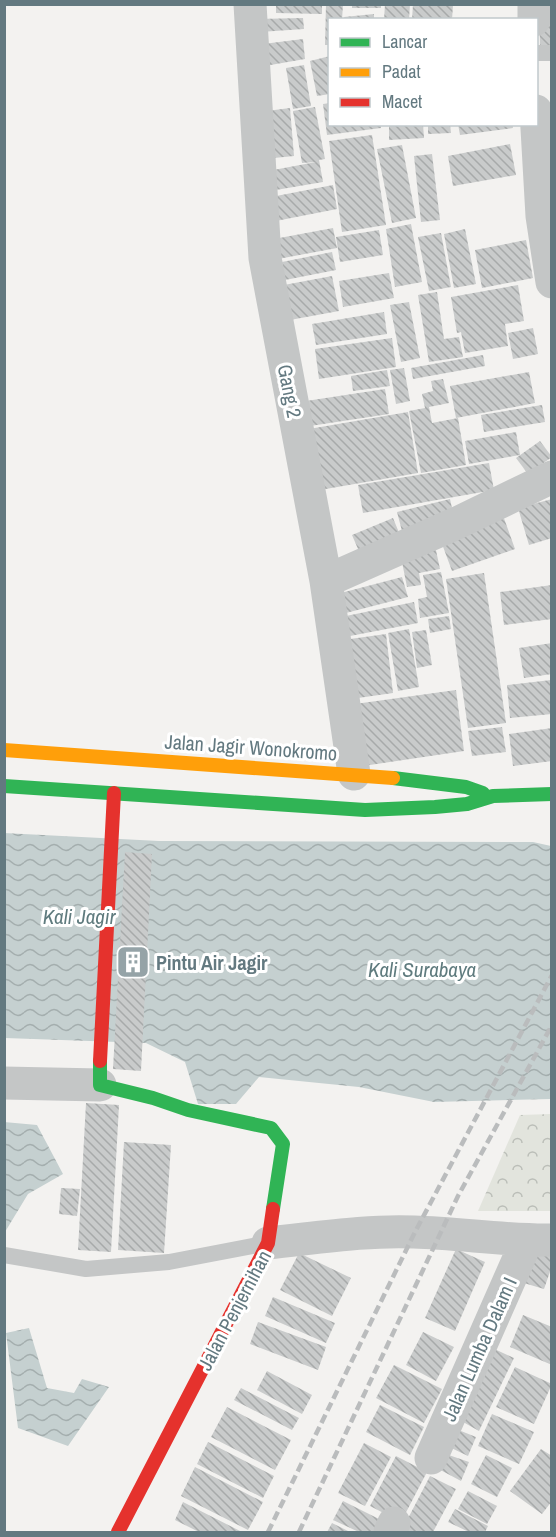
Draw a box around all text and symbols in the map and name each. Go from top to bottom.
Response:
legend [328,18,538,126]
text: Lancar [382,29,427,54]
text: Padat [382,59,421,84]
text: Macet [382,89,422,114]
street label: Gang 2 [272,362,308,420]
street label: Jalan Jagir Wonokromo [164,728,338,766]
water label: Kali Jagir [43,902,117,931]
building icon: Pintu Air Jagir [115,944,151,980]
place label: Pintu Air Jagir [156,949,268,976]
water label: Kali Surabaya [368,955,476,984]
street label: Jalan Penjernihan [191,1245,277,1375]
street label: Jalan Lumba Dalam I [435,1273,523,1425]

